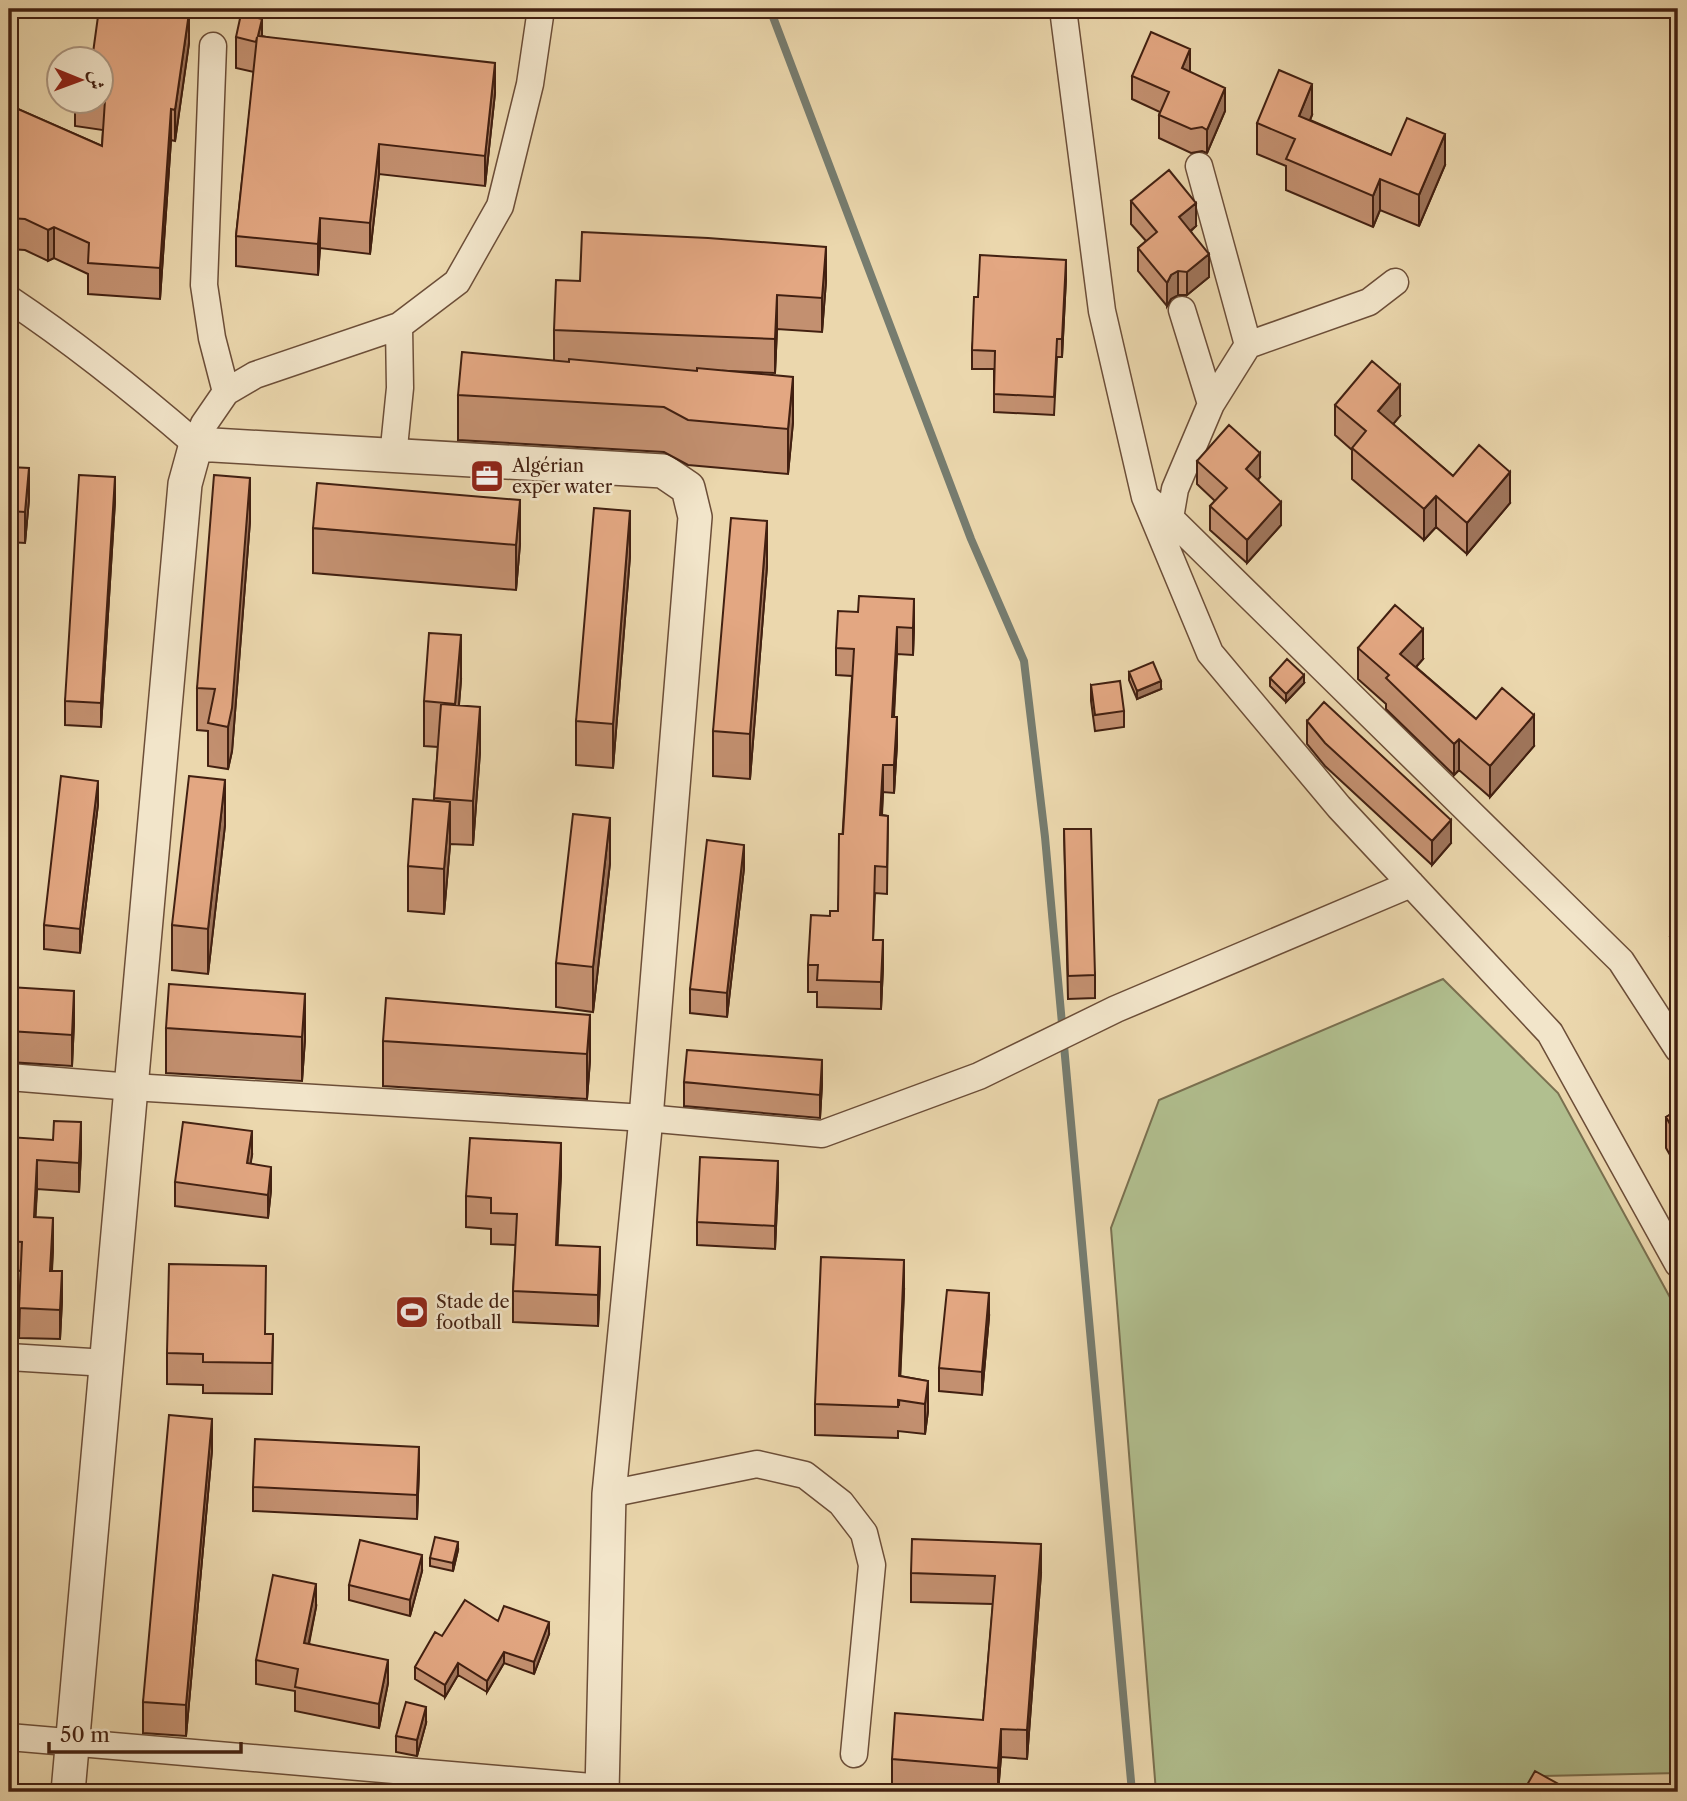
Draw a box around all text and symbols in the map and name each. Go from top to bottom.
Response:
north arrow [46,46,116,116]
text: ش [85,71,108,90]
place label: Algérian exper water [511,455,613,498]
office icon: Algérian exper water [468,457,506,495]
place label: Stade de football [436,1291,510,1334]
sports icon: Stade de football [393,1293,431,1331]
scale bar [49,1710,242,1754]
text: 50 m [60,1722,110,1747]

